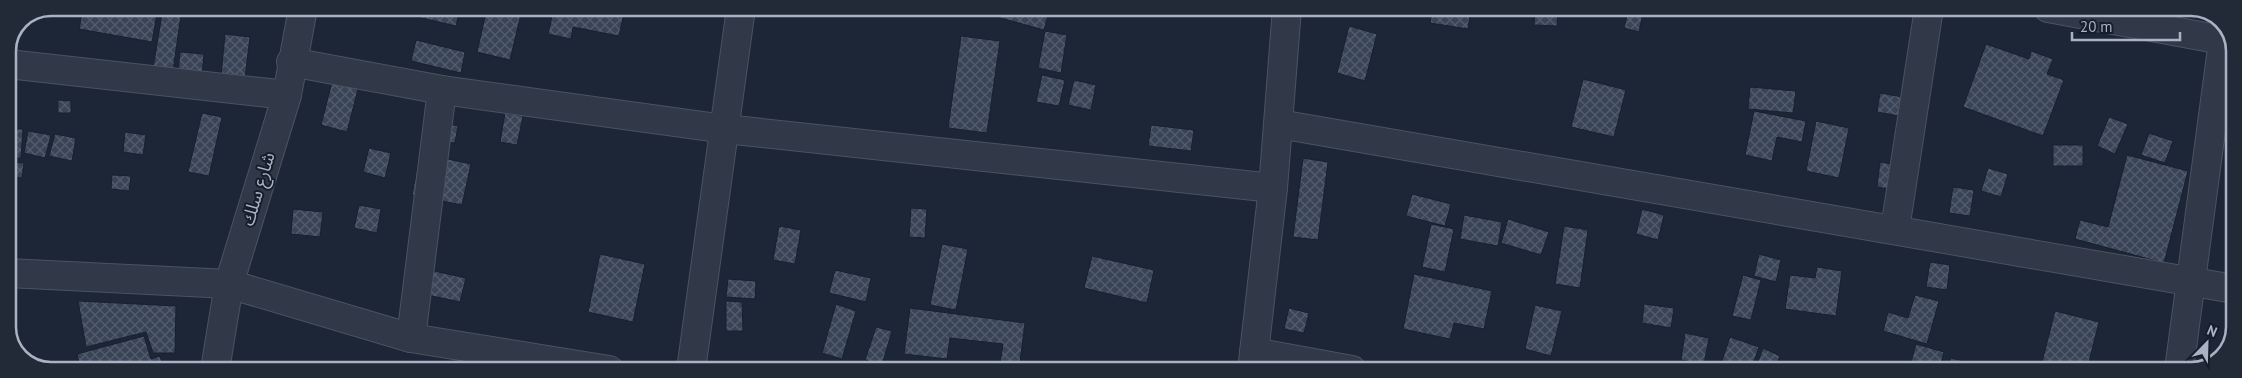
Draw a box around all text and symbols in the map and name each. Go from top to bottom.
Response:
scale bar [2072,10,2180,42]
text: 20 m [2080,17,2113,36]
street label: شارع سلك [235,149,282,229]
north arrow [2182,318,2232,368]
text: N [2204,321,2220,341]

